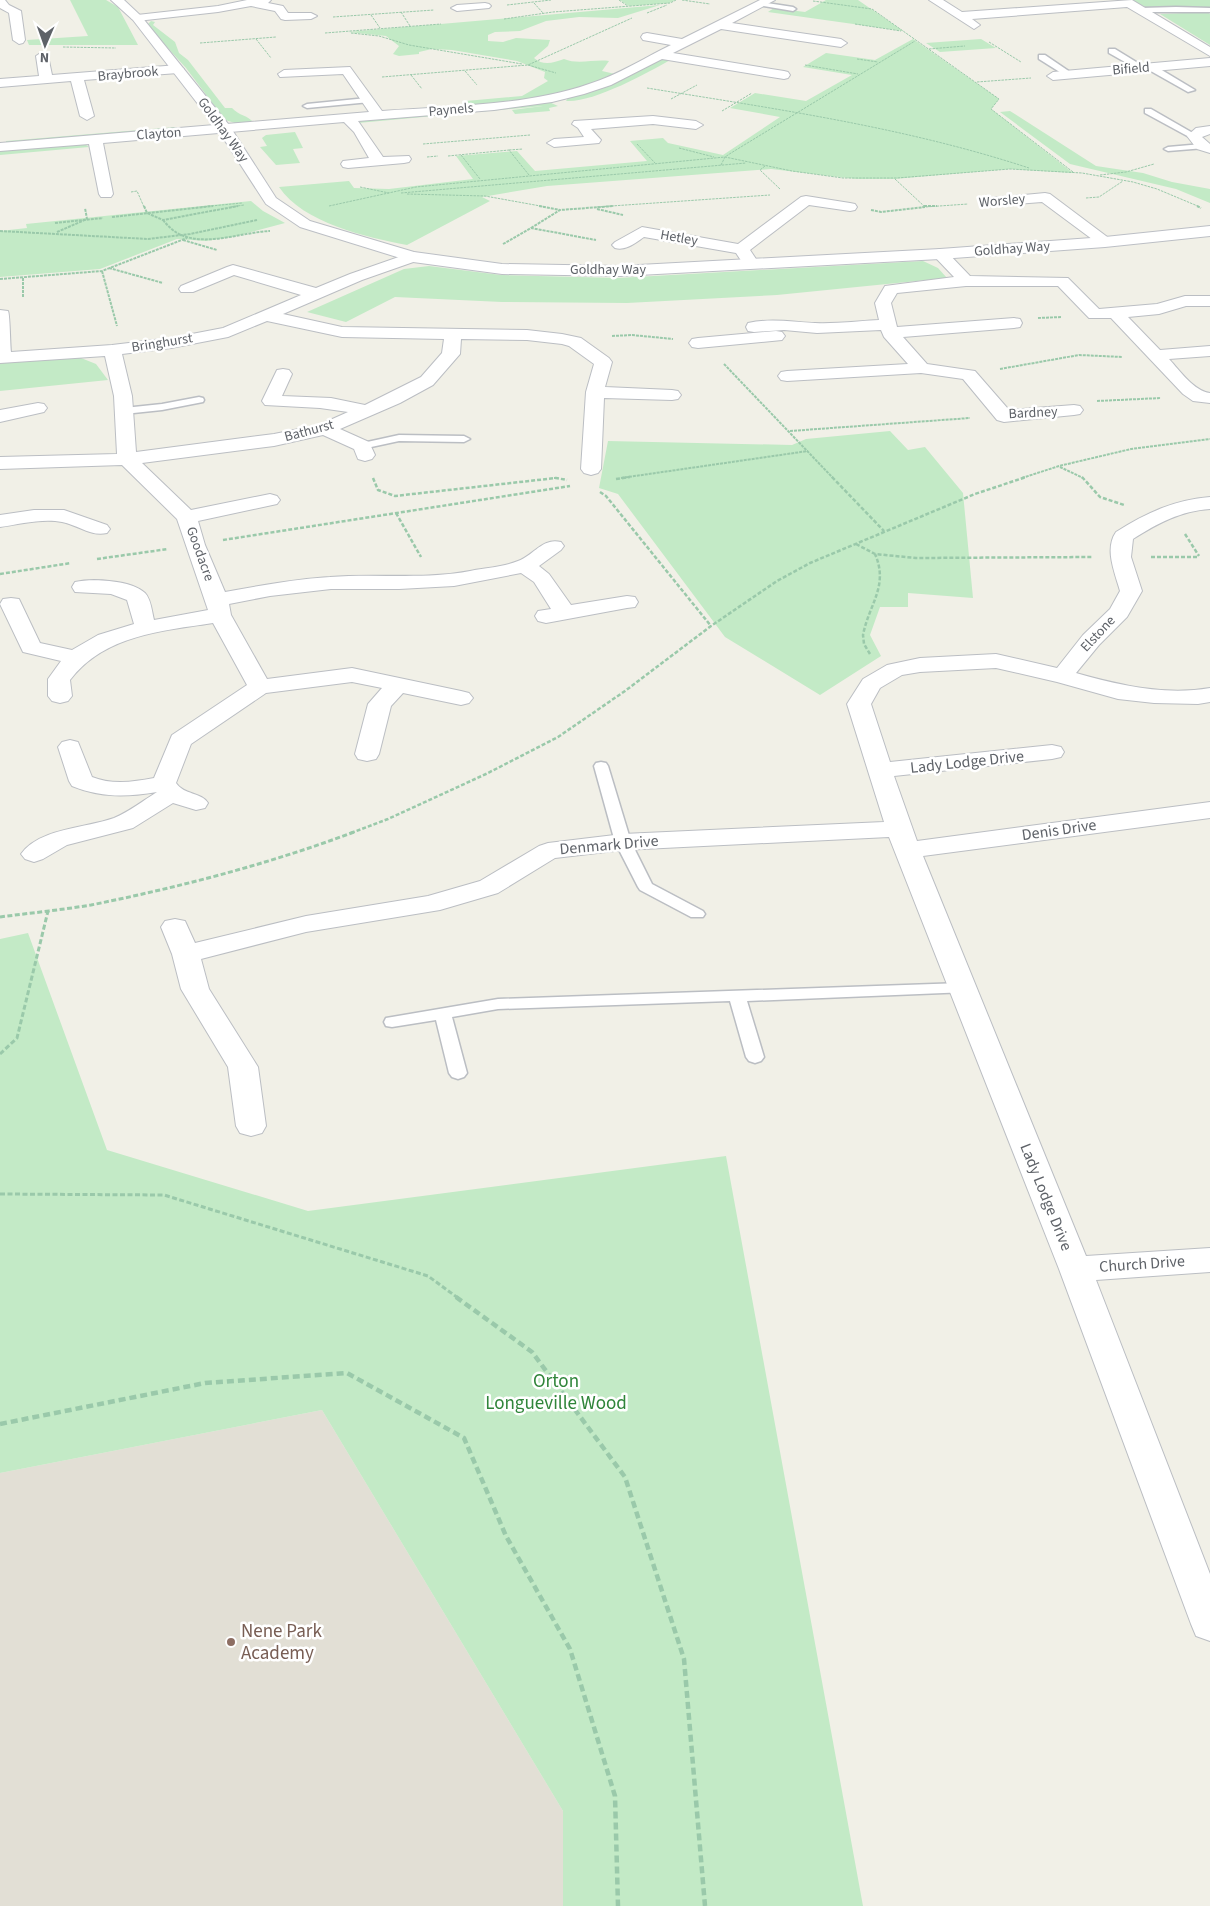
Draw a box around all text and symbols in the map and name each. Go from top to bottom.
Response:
north arrow [20,20,70,70]
text: N [40,47,50,67]
street label: Bifield [1111,57,1151,81]
street label: Braybrook [97,61,159,87]
street label: Goldhay Way [193,93,254,167]
street label: Paynels [428,98,474,122]
street label: Clayton [136,122,182,146]
street label: Worsley [978,189,1026,213]
street label: Hetley [659,225,700,251]
street label: Goldhay Way [973,236,1051,262]
street label: Goldhay Way [570,260,646,280]
street label: Bringhurst [130,328,194,358]
street label: Bardney [1008,402,1058,424]
street label: Bathurst [282,415,336,447]
street label: Goodacre [181,524,219,584]
street label: Elstone [1076,611,1120,657]
street label: Lady Lodge Drive [909,745,1025,779]
street label: Denis Drive [1020,814,1098,846]
street label: Denmark Drive [559,830,659,860]
street label: Lady Lodge Drive [1014,1140,1078,1254]
street label: Church Drive [1098,1250,1186,1278]
park label: Orton Longueville Wood [485,1368,627,1417]
place label: Nene Park Academy [241,1618,322,1667]
marker: Nene Park Academy [225,1636,237,1648]

